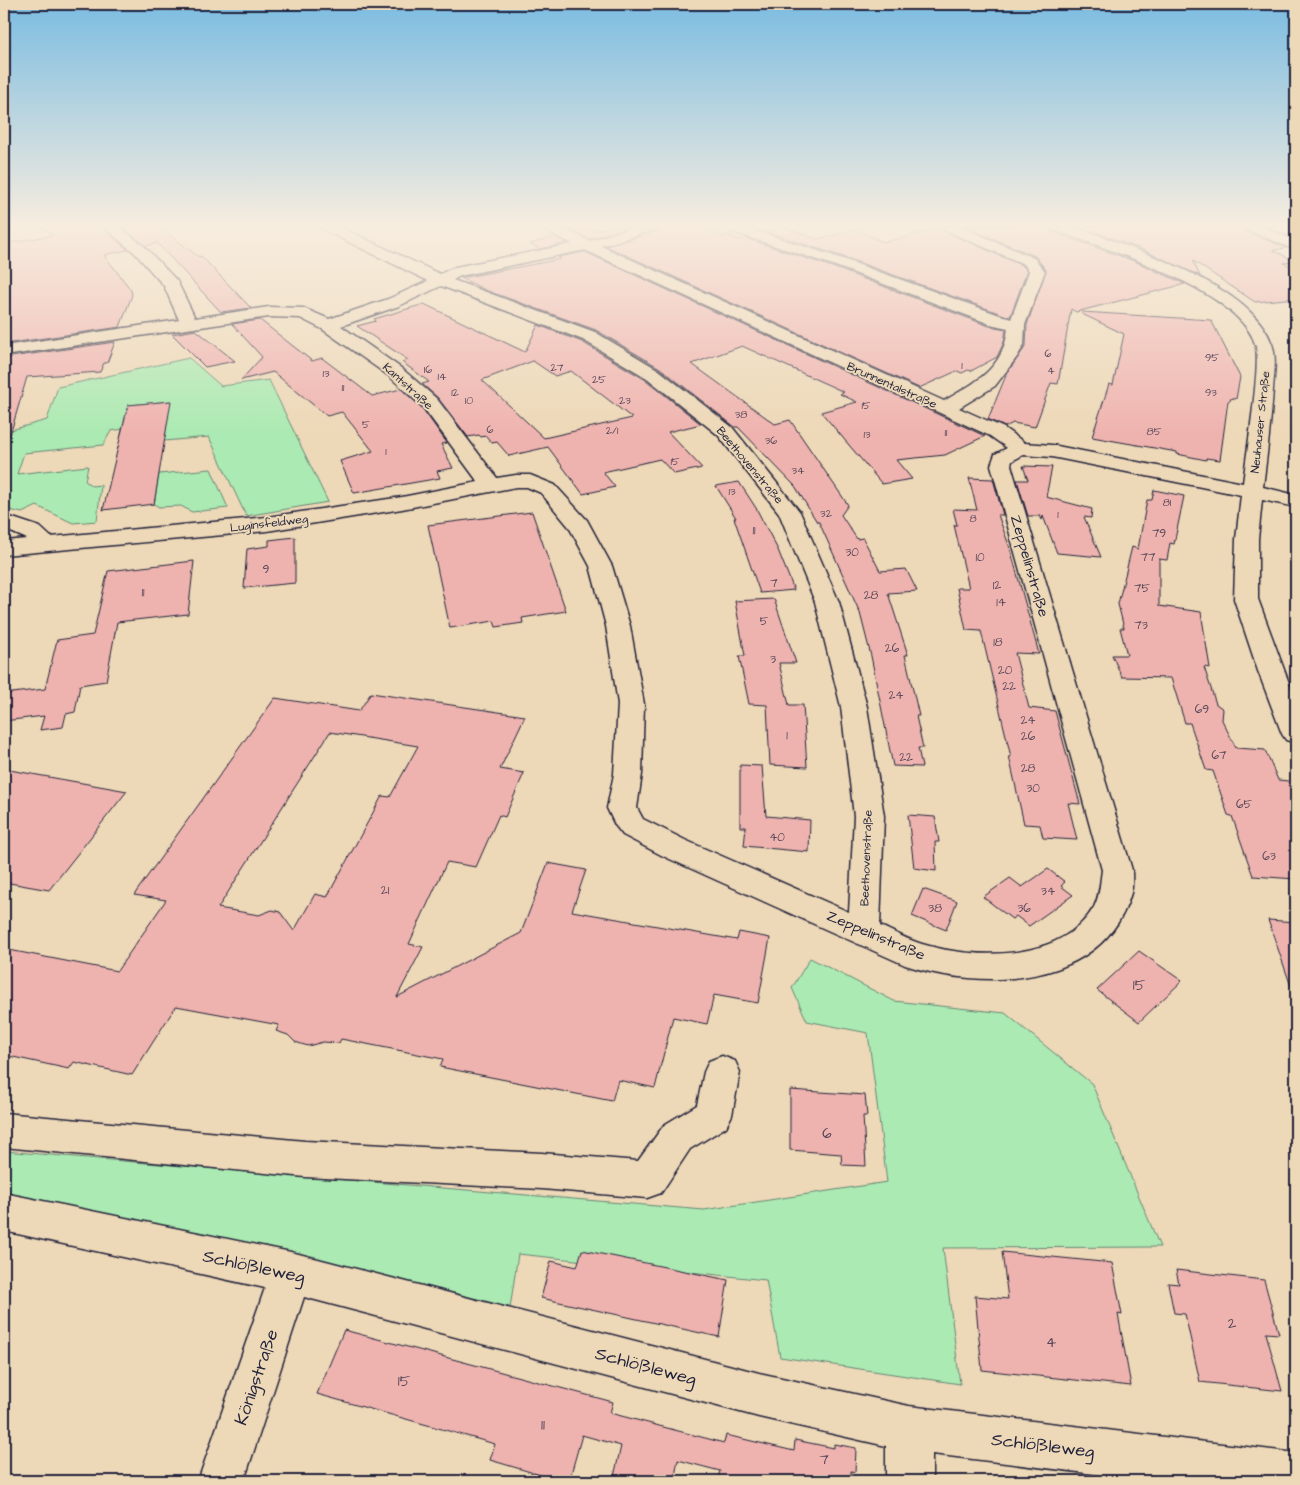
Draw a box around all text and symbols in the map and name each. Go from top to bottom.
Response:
house number: 6 [1045,346,1052,361]
house number: 95 [1205,350,1219,365]
street label: Brunnentalstraße [844,358,940,413]
house number: 1 [961,358,963,373]
street label: Kantstraße [379,359,437,414]
house number: 27 [550,360,564,375]
house number: 16 [424,362,432,377]
house number: 4 [1047,363,1055,378]
house number: 13 [322,366,330,381]
house number: 14 [438,369,447,384]
street label: Neuhauser Straße [1247,370,1274,474]
house number: 25 [592,372,606,387]
house number: 11 [342,380,345,395]
house number: 12 [451,385,460,400]
house number: 93 [1205,385,1217,400]
house number: 10 [465,393,473,408]
house number: 23 [619,393,631,408]
house number: 15 [861,398,871,413]
house number: 38 [735,407,747,422]
house number: 5 [362,417,370,432]
house number: 6 [487,422,494,437]
house number: 2/1 [606,423,619,438]
street label: Beethovenstraße [712,423,787,508]
house number: 85 [1147,424,1162,439]
house number: 11 [945,425,948,440]
house number: 13 [863,427,871,442]
house number: 36 [765,433,777,448]
house number: 1 [385,444,387,459]
house number: 15 [670,454,680,469]
house number: 34 [791,463,805,478]
house number: 13 [728,484,736,499]
house number: 81 [1163,495,1172,510]
house number: 32 [820,506,833,521]
house number: 1 [1057,507,1059,522]
street label: Luginsfeldweg [229,510,309,538]
house number: 8 [969,511,977,526]
street label: Zeppelinstraße [1005,513,1054,620]
house number: 11 [752,522,756,539]
house number: 79 [1152,525,1166,542]
house number: 30 [845,544,859,561]
house number: 10 [975,549,985,566]
house number: 77 [1141,549,1156,566]
house number: 9 [263,561,270,578]
house number: 7 [770,575,778,592]
house number: 12 [993,577,1001,594]
house number: 75 [1134,580,1150,597]
house number: 11 [141,584,145,601]
house number: 28 [864,587,879,604]
house number: 14 [996,594,1006,611]
house number: 5 [760,613,769,630]
house number: 73 [1134,617,1148,634]
house number: 18 [993,634,1003,651]
house number: 26 [885,640,900,657]
house number: 3 [770,651,776,668]
house number: 20 [998,662,1013,679]
house number: 22 [1002,678,1016,695]
house number: 24 [888,687,904,704]
house number: 69 [1195,701,1209,718]
house number: 24 [1020,712,1036,729]
house number: 1 [786,727,788,744]
house number: 26 [1021,728,1036,745]
house number: 67 [1212,747,1227,764]
house number: 22 [899,749,913,766]
house number: 28 [1021,760,1036,777]
house number: 30 [1026,780,1040,797]
house number: 65 [1236,796,1253,813]
street label: Beethovenstraße [856,809,877,906]
house number: 40 [769,829,785,846]
house number: 63 [1262,848,1276,865]
house number: 21 [381,882,390,899]
house number: 34 [1041,883,1055,900]
house number: 38 [928,900,942,917]
house number: 36 [1017,900,1031,917]
street label: Zeppelinstraße [823,905,928,966]
house number: 15 [1133,975,1146,996]
house number: 6 [822,1123,832,1144]
street label: Schlößleweg [200,1243,307,1290]
house number: 2 [1228,1313,1237,1334]
street label: Königstraße [228,1326,286,1429]
house number: 4 [1046,1332,1056,1353]
street label: Schlößleweg [592,1341,699,1393]
house number: 15 [398,1371,411,1392]
house number: 11 [541,1415,545,1436]
street label: Schlößleweg [990,1427,1096,1465]
house number: 7 [819,1449,829,1470]

